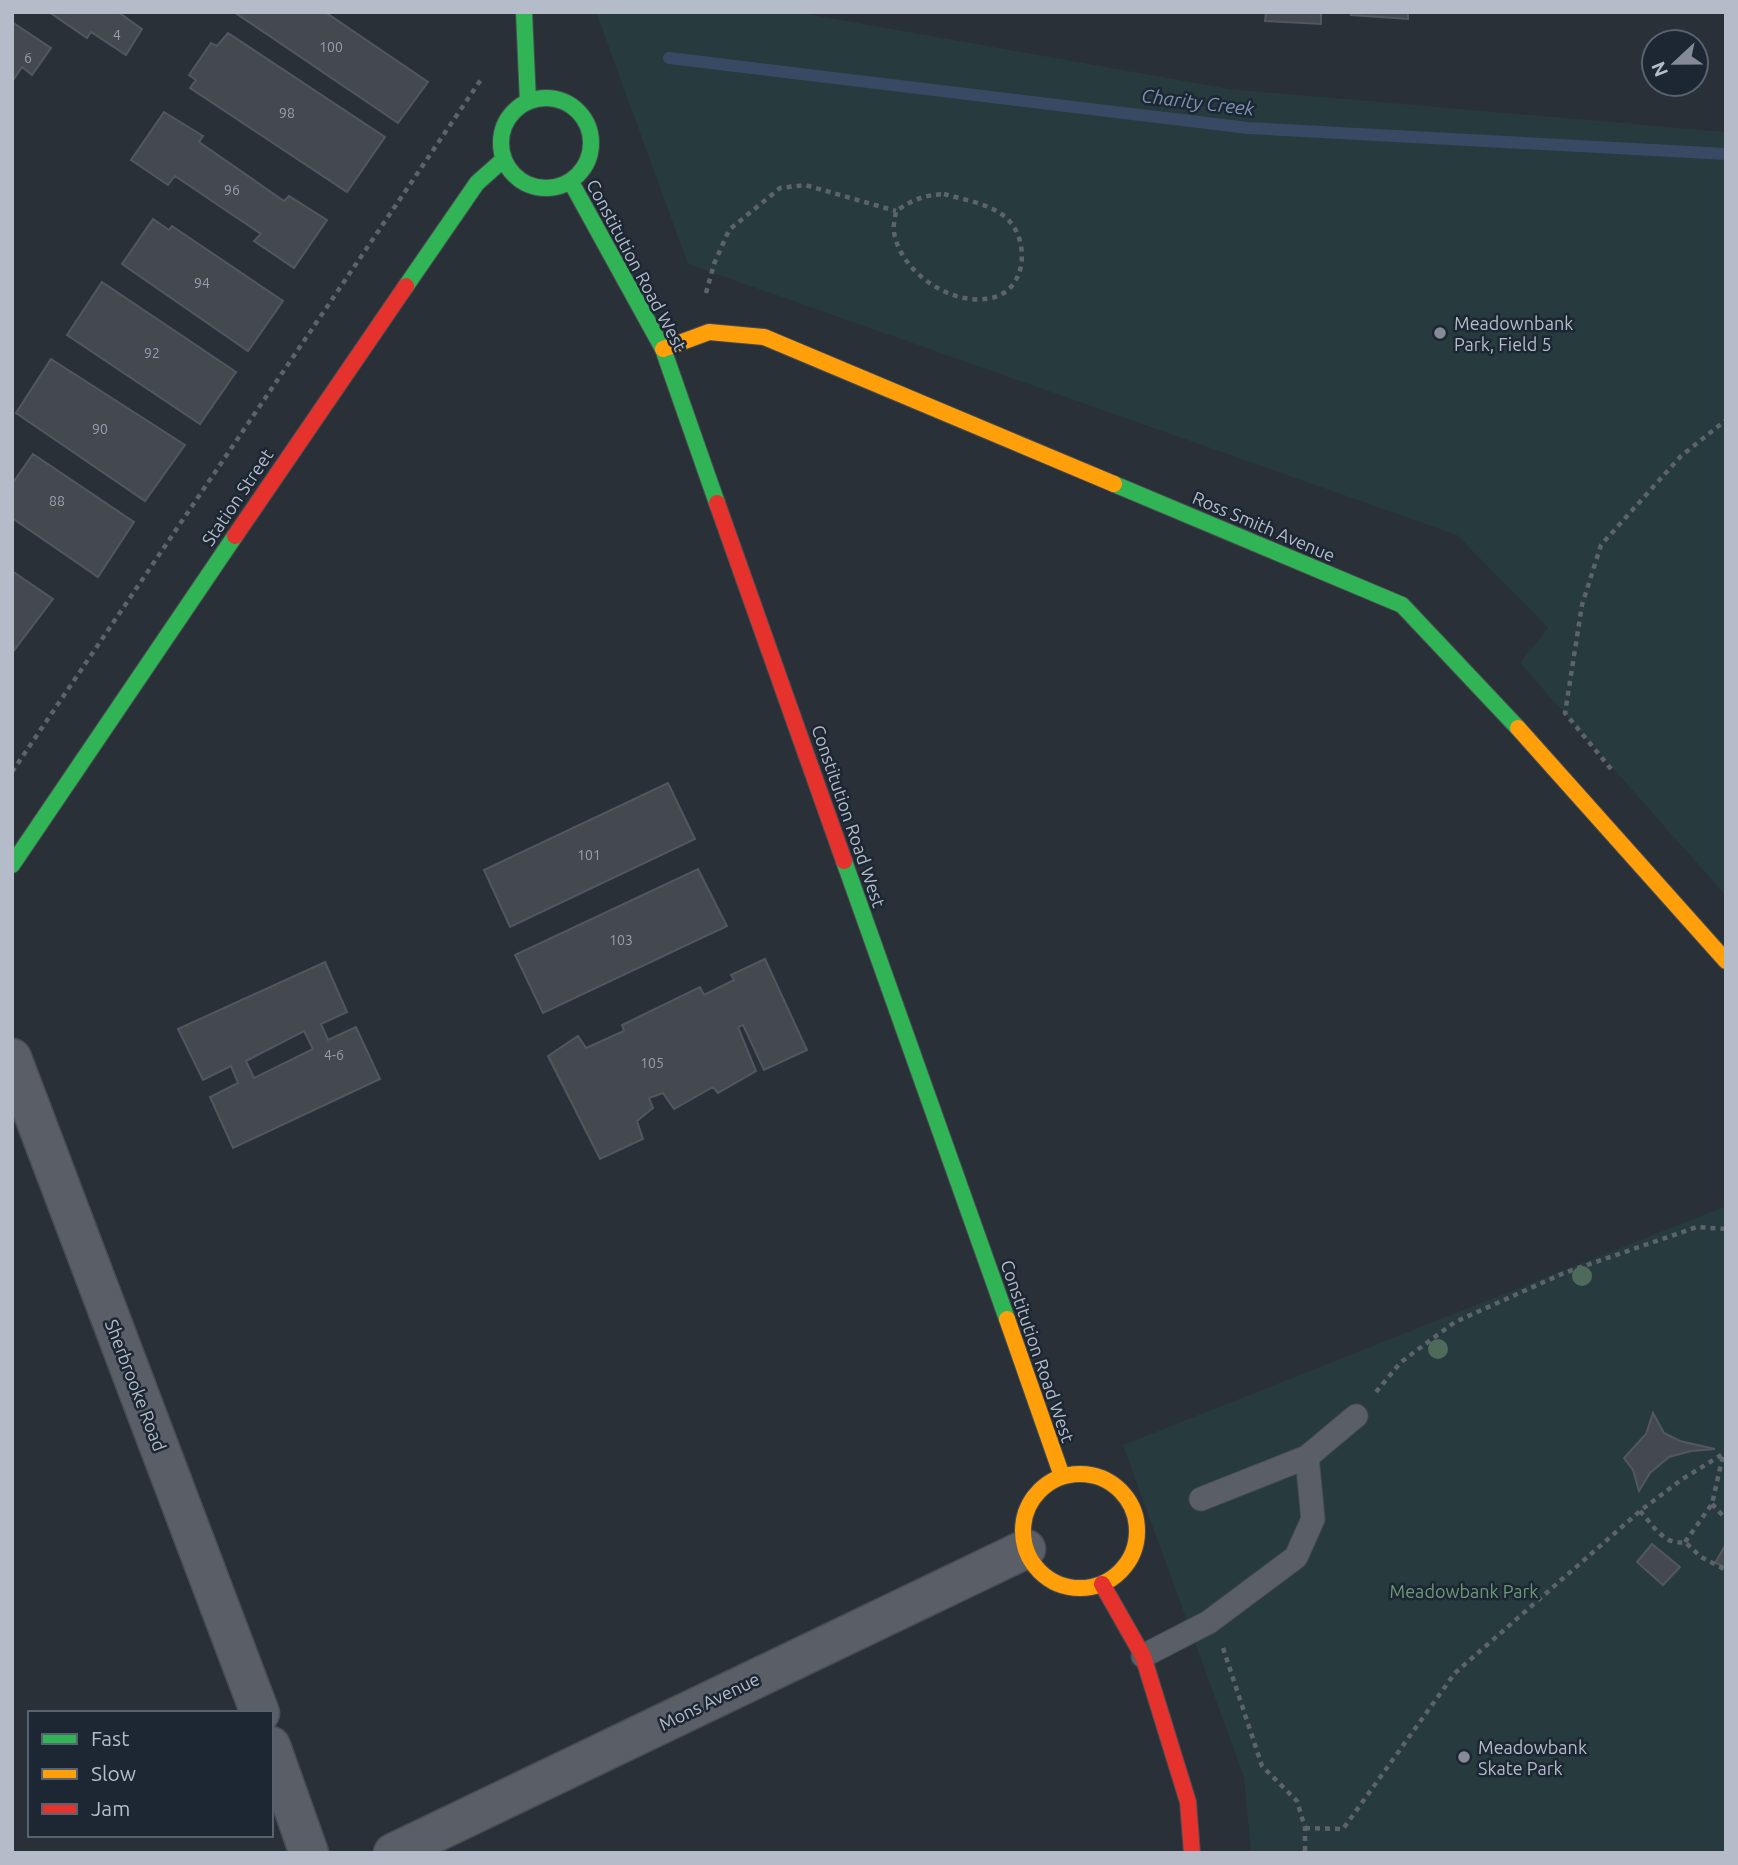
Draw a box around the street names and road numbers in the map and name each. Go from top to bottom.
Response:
street label: Constitution Road West [583,176,691,354]
street label: Station Street [197,445,277,549]
street label: Ross Smith Avenue [1190,487,1338,565]
street label: Constitution Road West [808,722,890,910]
street label: Constitution Road West [997,1257,1079,1445]
street label: Sherbrooke Road [102,1316,170,1454]
street label: Mons Avenue [656,1668,762,1734]

